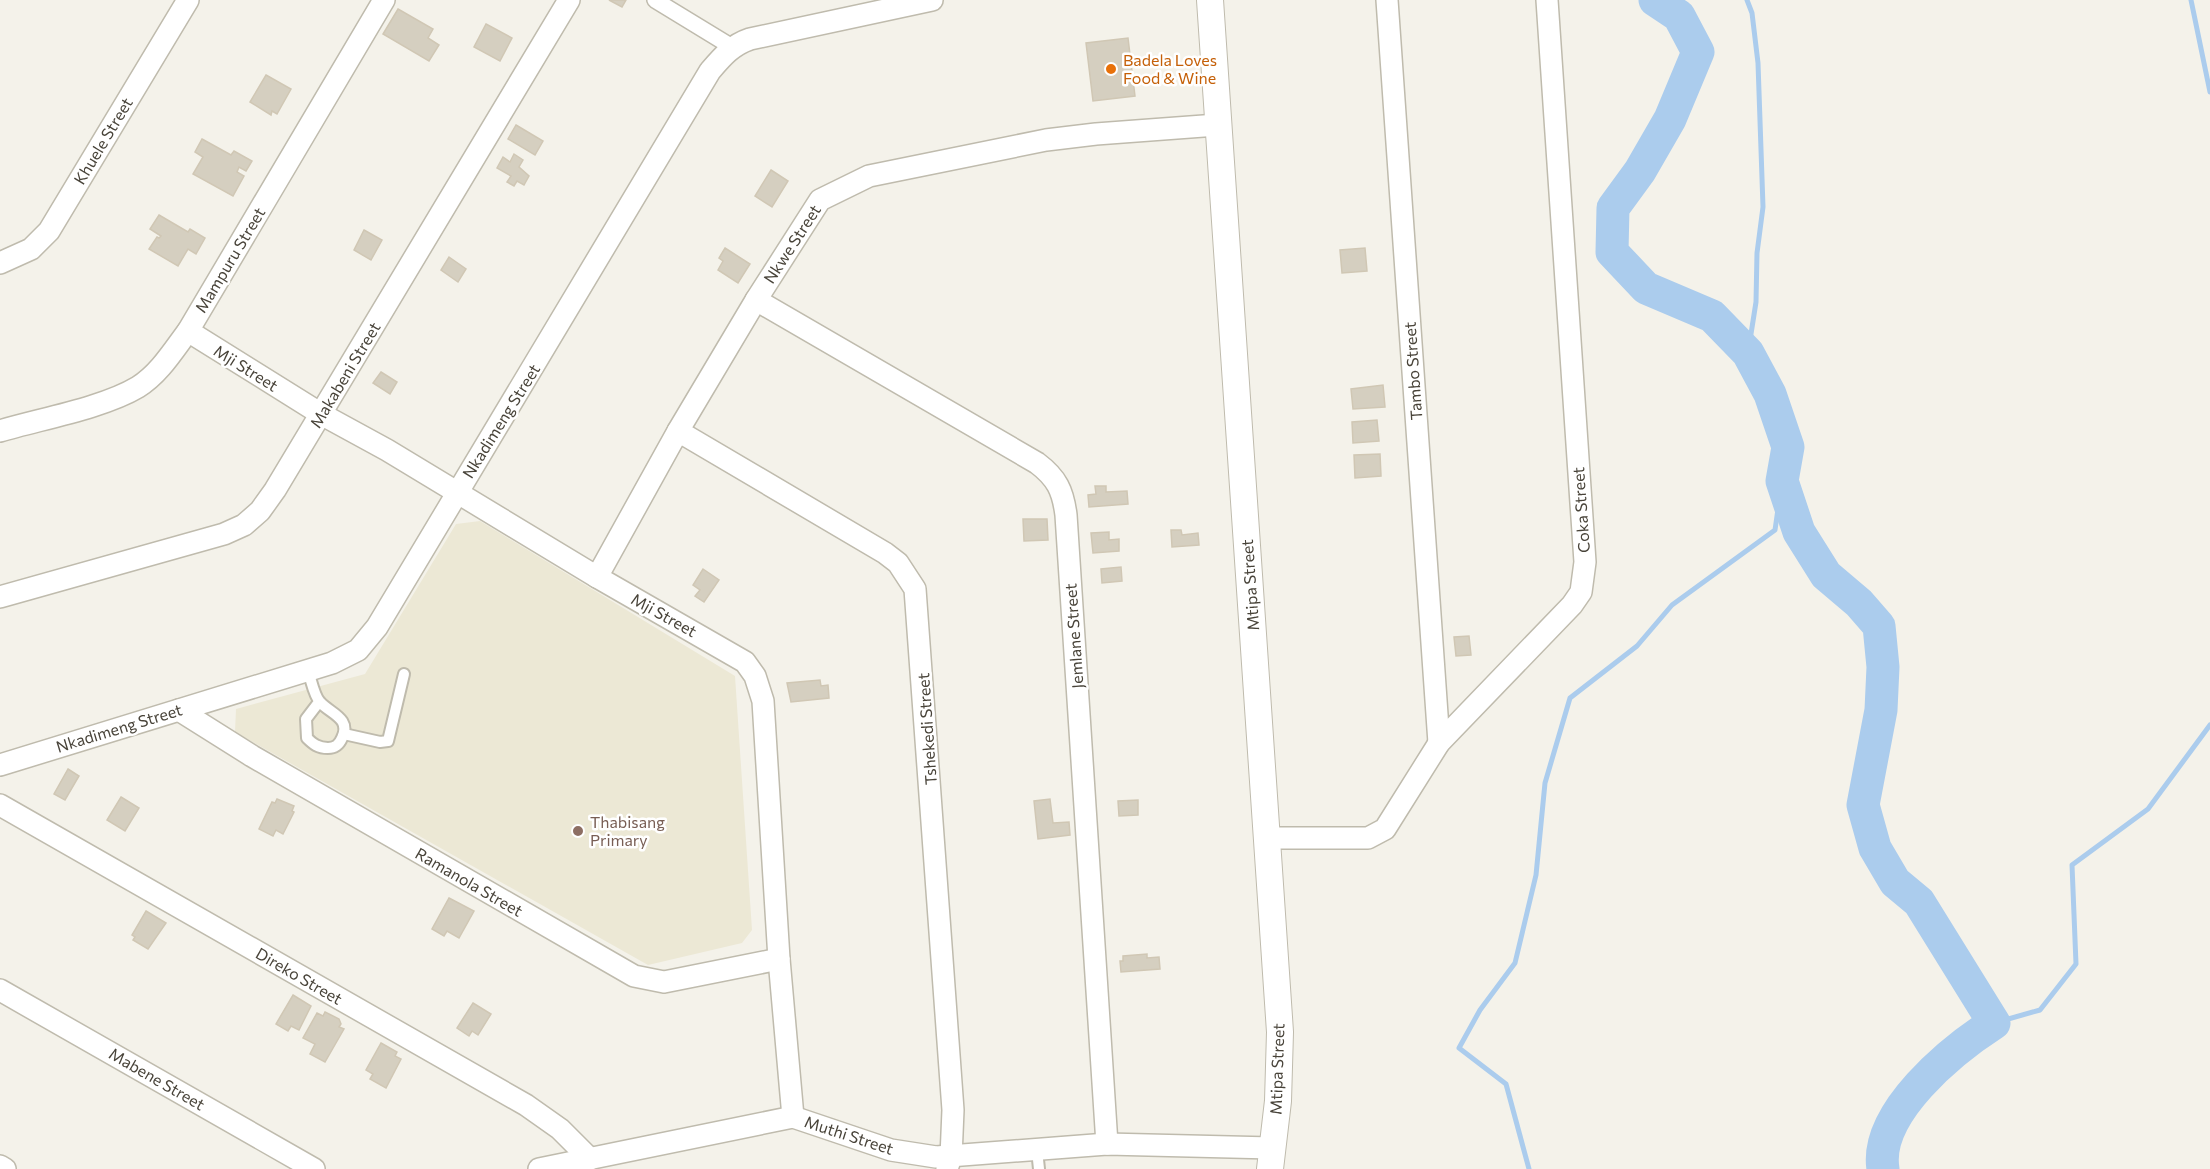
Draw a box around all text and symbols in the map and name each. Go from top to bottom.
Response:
place label: Badela Loves Food & Wine [1123,50,1217,87]
marker: Badela Loves Food & Wine [1104,62,1118,76]
street label: Khuele Street [69,93,136,188]
street label: Nkwe Street [759,200,824,287]
street label: Mampuru Street [191,203,269,316]
street label: Makabeni Street [306,318,384,431]
street label: Tambo Street [1400,321,1425,421]
street label: Mji Street [211,340,282,395]
street label: Nkadimeng Street [458,360,544,481]
street label: Coka Street [1568,466,1593,554]
street label: Mtipa Street [1237,538,1262,631]
street label: Jemlane Street [1060,582,1087,689]
street label: Mji Street [628,589,701,640]
street label: Tshekedi Street [913,672,940,786]
street label: Nkadimeng Street [53,699,185,756]
place label: Thabisang Primary [590,812,665,849]
marker: Thabisang Primary [571,824,585,838]
street label: Ramanola Street [412,843,527,920]
street label: Direko Street [253,943,346,1008]
street label: Mtipa Street [1265,1022,1288,1115]
street label: Mabene Street [106,1044,209,1114]
street label: Muthi Street [802,1111,896,1158]

